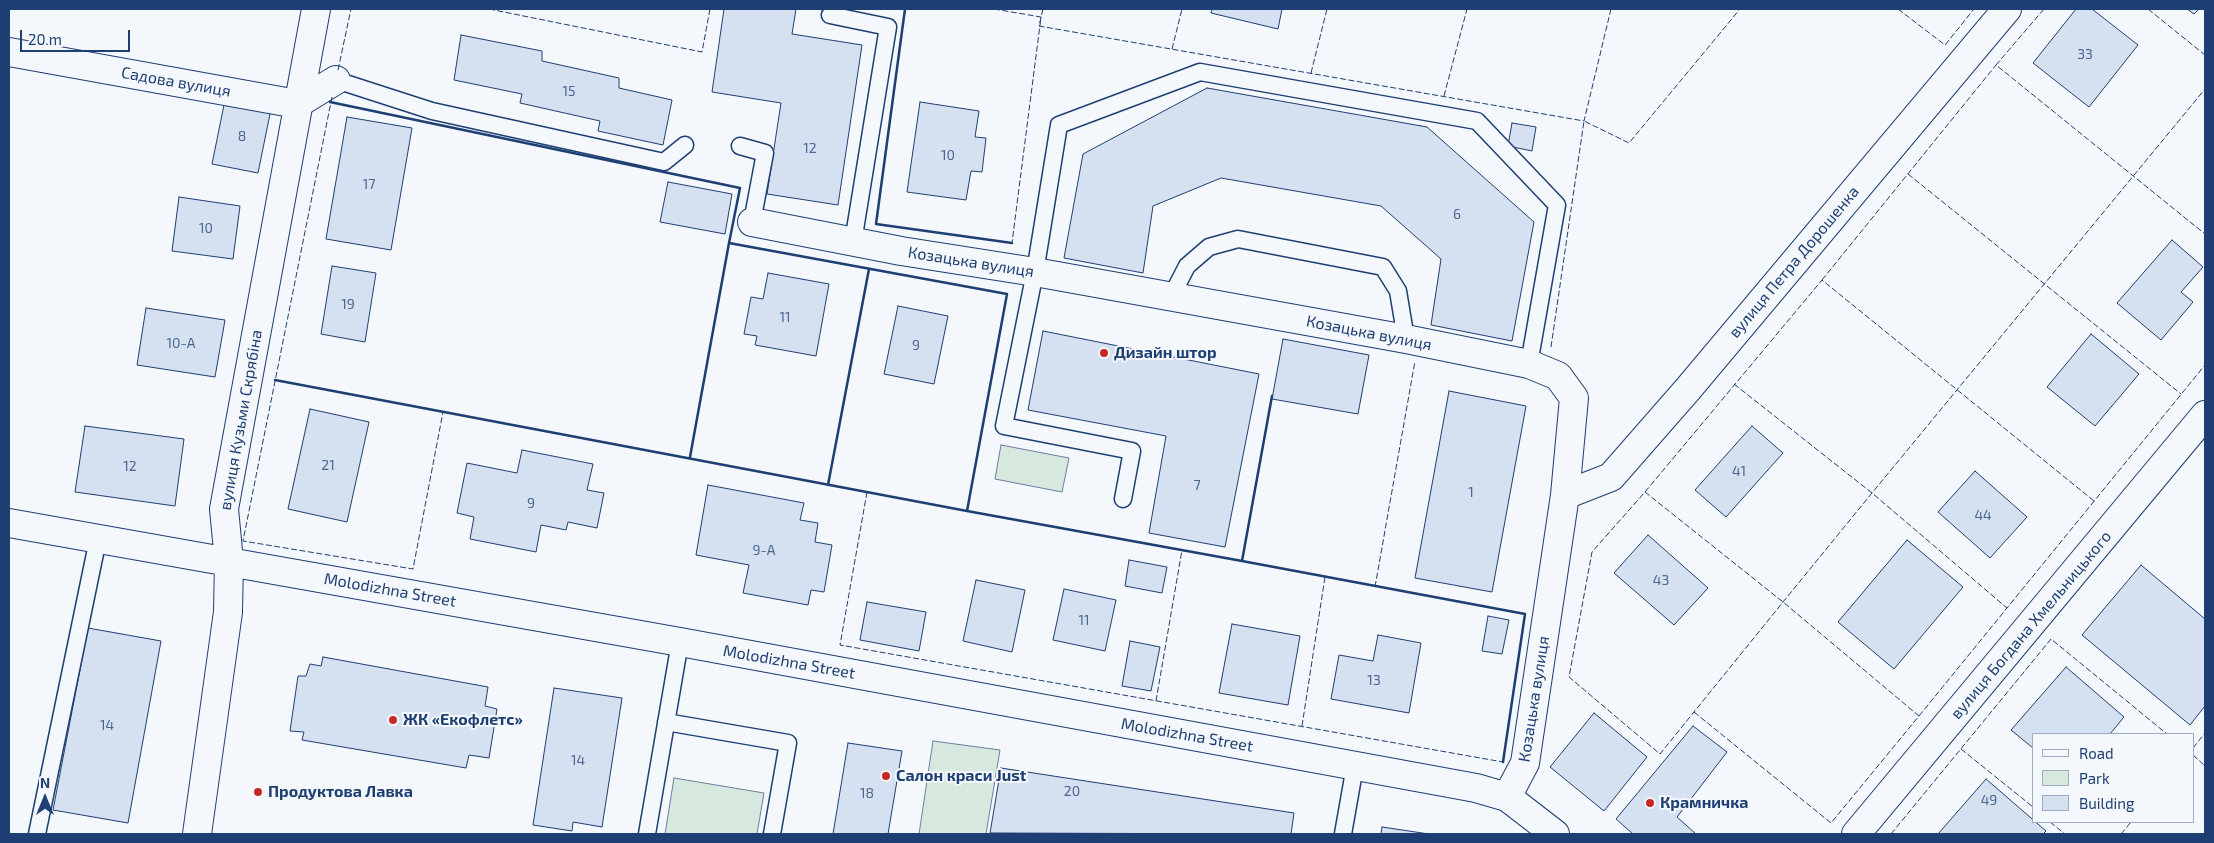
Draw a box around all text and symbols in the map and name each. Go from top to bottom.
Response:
scale bar [22,20,132,52]
text: 20 m [28,30,62,48]
house number: 33 [2077,46,2093,62]
street label: Садова вулиця [120,63,232,101]
house number: 15 [562,83,576,99]
house number: 8 [238,128,246,144]
house number: 12 [803,140,817,156]
house number: 10 [941,147,955,163]
house number: 17 [363,176,375,192]
street label: вулиця Петра Дорошенка [1725,182,1863,342]
house number: 6 [1453,206,1461,222]
house number: 10 [199,220,213,236]
street label: Козацька вулиця [907,243,1035,281]
house number: 19 [341,296,355,312]
house number: 11 [779,309,791,325]
street label: Козацька вулиця [1305,311,1433,355]
street label: вулиця Кузьми Скрябіна [216,328,266,512]
house number: 10-А [166,335,196,351]
house number: 9 [912,337,920,353]
place label: Дизайн штор [1114,343,1217,363]
marker: Дизайн штор [1098,347,1110,359]
house number: 21 [321,457,335,473]
house number: 12 [123,458,137,474]
house number: 41 [1732,463,1746,479]
house number: 7 [1193,477,1201,493]
house number: 1 [1468,484,1474,500]
house number: 9 [527,495,535,511]
house number: 44 [1974,507,1992,523]
street label: вулиця Богдана Хмельницького [1947,527,2115,723]
house number: 9-А [752,542,776,558]
street label: Molodizhna Street [323,569,457,611]
house number: 43 [1653,572,1669,588]
house number: 11 [1078,612,1090,628]
street label: Козацька вулиця [1515,635,1553,763]
street label: Molodizhna Street [722,641,856,683]
house number: 13 [1367,672,1381,688]
place label: ЖК «Екофлетс» [403,710,523,730]
marker: ЖК «Екофлетс» [387,714,399,726]
street label: Molodizhna Street [1120,714,1254,756]
house number: 14 [100,717,114,733]
legend [2032,733,2194,823]
text: Road [2079,744,2114,762]
house number: 14 [571,752,585,768]
place label: Салон краси Just [896,766,1026,786]
text: Park [2079,769,2110,787]
marker: Салон краси Just [880,770,892,782]
north arrow [20,773,70,823]
text: N [40,774,50,791]
place label: Продуктова Лавка [268,782,413,802]
house number: 20 [1064,783,1080,799]
house number: 18 [860,785,874,801]
marker: Продуктова Лавка [252,786,264,798]
house number: 49 [1981,792,1997,808]
place label: Крамничка [1660,793,1748,813]
text: Building [2079,794,2134,812]
marker: Крамничка [1644,797,1656,809]

